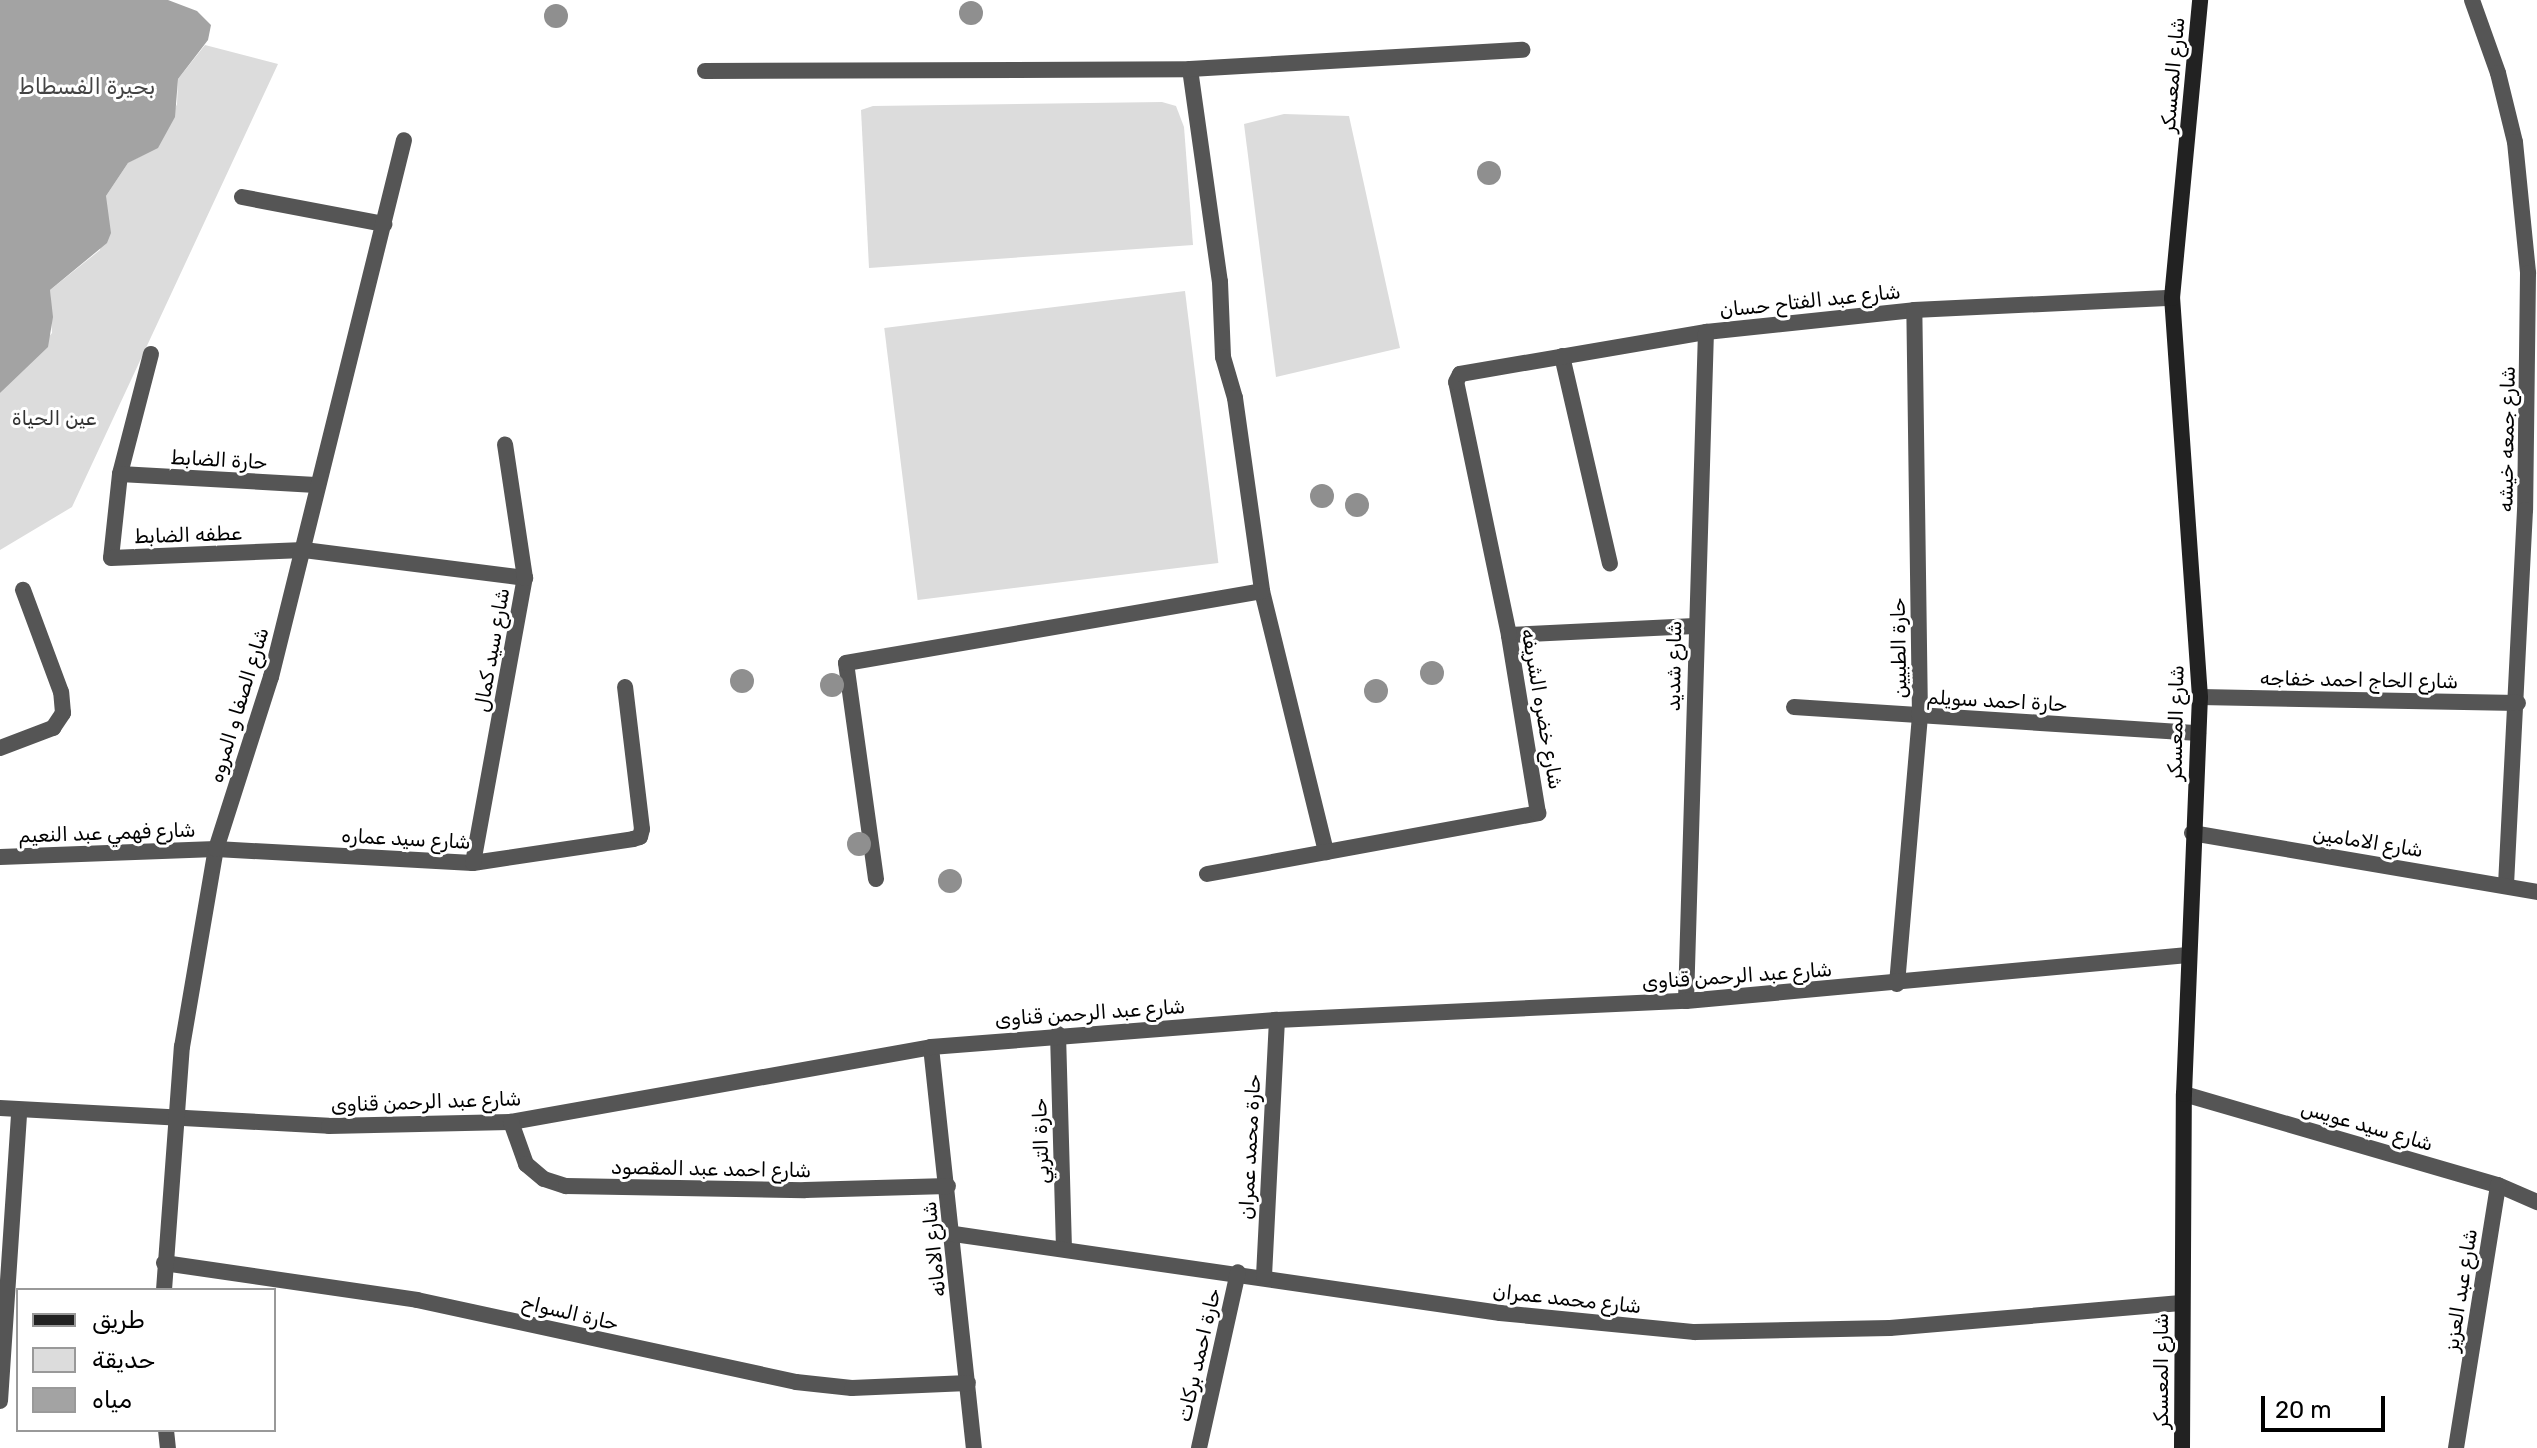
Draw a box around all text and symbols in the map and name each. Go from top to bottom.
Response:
street label: شارع المعسكر [2156,16,2190,134]
water label: بحيرة الفسطاط [19,74,155,100]
street label: شارع عبد الفتاح حسان [1718,280,1902,322]
street label: شارع جمعه خيشه [2494,366,2520,512]
park label: عين الحياة [12,406,96,430]
street label: حارة الضابط [170,445,268,475]
street label: عطفه الضابط [134,521,242,549]
street label: شارع سيد كمال [469,586,515,714]
street label: حارة الطبيين [1886,597,1912,699]
street label: شارع شديد [1661,620,1687,712]
street label: شارع الصفا و المروه [204,624,274,786]
street label: شارع خضره الشريفه [1516,627,1568,791]
street label: شارع المعسكر [2163,665,2189,781]
street label: شارع الحاج احمد خفاجه [2260,666,2458,694]
street label: حارة احمد سويلم [1926,685,2068,717]
street label: شارع فهمي عبد النعيم [18,818,196,848]
street label: شارع الامامين [2311,821,2425,863]
street label: شارع سيد عماره [341,824,471,854]
street label: شارع عبد الرحمن قناوى [1641,957,1833,995]
street label: شارع عبد الرحمن قناوى [994,994,1186,1032]
street label: حارة محمد عمران [1234,1074,1266,1220]
street label: شارع عبد الرحمن قناوى [330,1087,522,1117]
street label: شارع سيد عويس [2298,1096,2436,1156]
street label: حارة التربي [1028,1098,1054,1184]
street label: شارع احمد عبد المقصود [611,1155,811,1183]
street label: شارع الامانه [917,1200,951,1298]
street label: شارع عبد العزيز [2439,1227,2483,1353]
street label: شارع محمد عمران [1492,1279,1642,1319]
street label: حارة احمد بركات [1172,1286,1226,1424]
legend [16,1288,276,1432]
street label: حارة السواح [519,1290,621,1336]
text: طريق [92,1306,145,1334]
street label: شارع المعسكر [2149,1313,2173,1429]
text: حديقة [92,1346,155,1374]
scale bar [2265,1380,2389,1430]
text: مياه [92,1386,132,1414]
text: 20 m [2275,1396,2332,1424]

